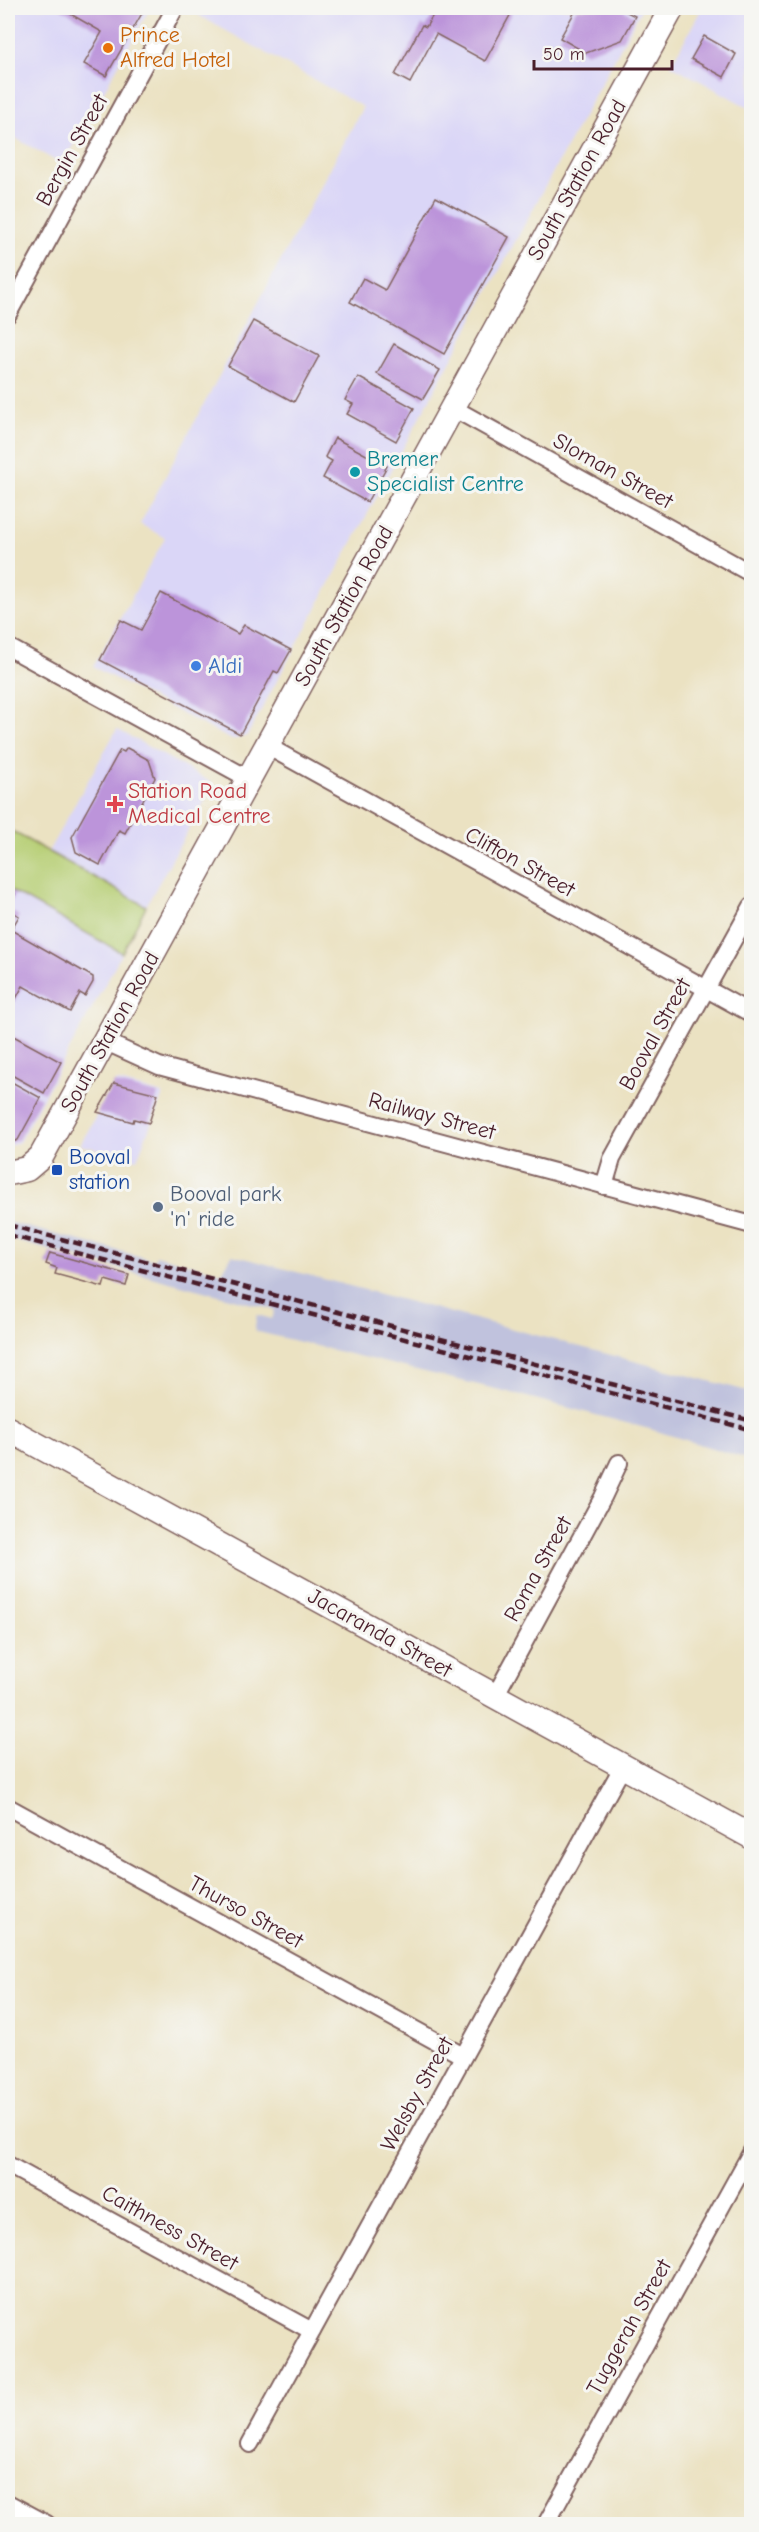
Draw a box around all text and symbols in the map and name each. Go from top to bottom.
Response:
place label: Prince Alfred Hotel [120,22,231,73]
scale bar [534,33,672,71]
marker: Prince Alfred Hotel [101,41,115,55]
text: 50 m [543,44,585,65]
street label: Bergin Street [31,89,114,211]
street label: South Station Road [522,95,632,265]
street label: Sloman Street [549,427,678,515]
place label: Bremer Specialist Centre [367,446,524,497]
marker: Bremer Specialist Centre [348,465,362,479]
street label: South Station Road [289,521,399,691]
place label: Aldi [208,653,242,679]
marker: Aldi [189,659,203,673]
place label: Station Road Medical Centre [128,778,271,829]
marker: Station Road Medical Centre [106,795,124,813]
street label: Clifton Street [461,821,580,903]
street label: South Station Road [55,947,165,1117]
street label: Booval Street [614,973,697,1095]
street label: Railway Street [366,1087,499,1146]
place label: Booval station [69,1144,131,1195]
marker: Booval station [50,1163,64,1177]
place label: Booval park 'n' ride [170,1181,282,1232]
marker: Booval park 'n' ride [151,1200,165,1214]
street label: Roma Street [498,1511,578,1626]
street label: Jacaranda Street [303,1583,457,1684]
street label: Thurso Street [184,1870,308,1954]
street label: Welsby Street [375,2032,459,2156]
street label: Caithness Street [97,2180,243,2277]
street label: Tuggerah Street [581,2254,677,2399]

